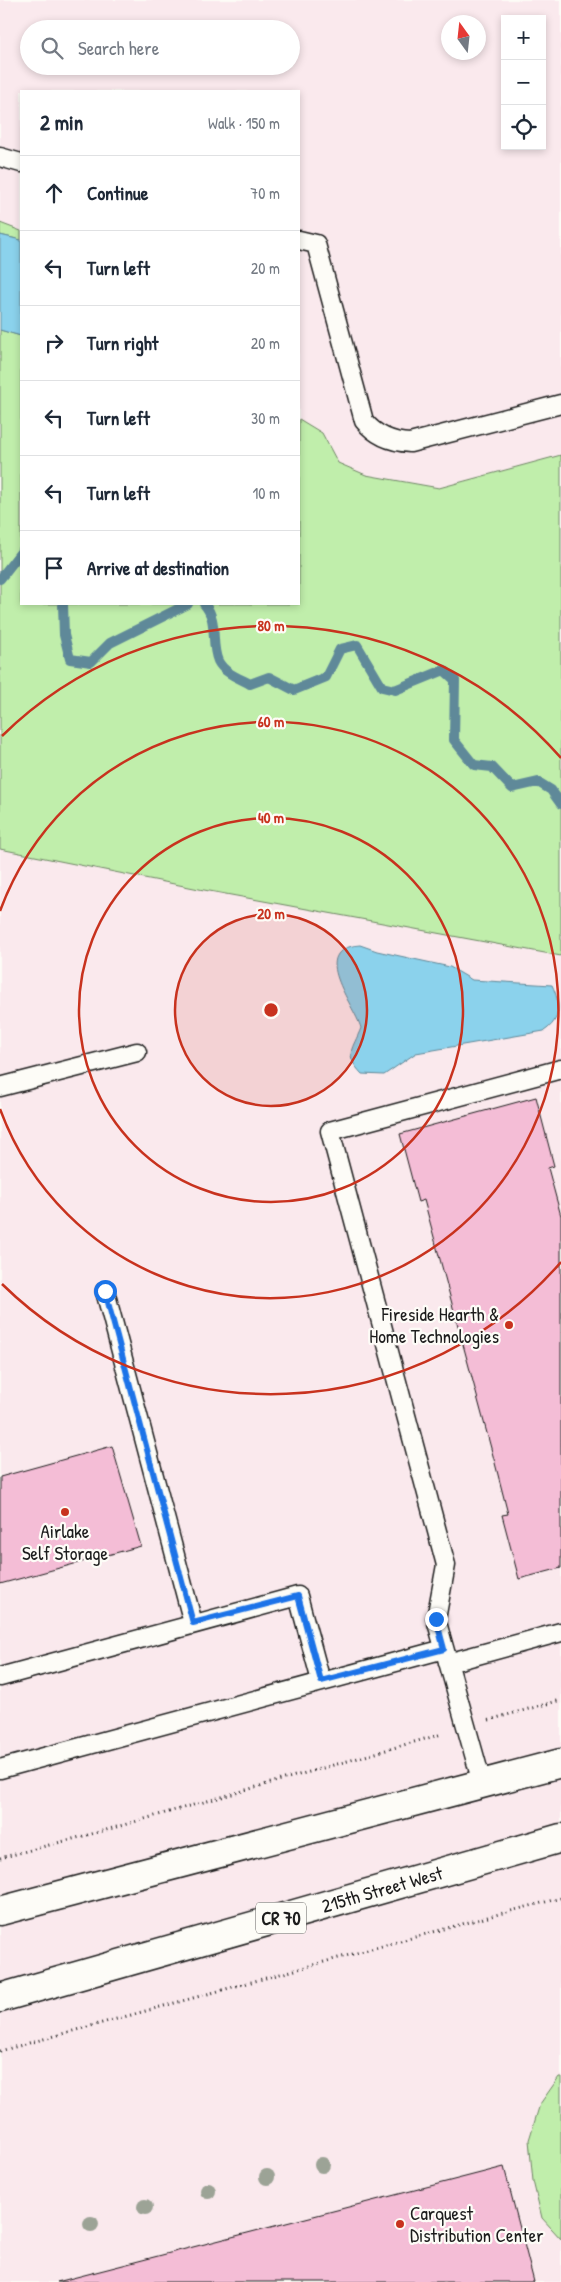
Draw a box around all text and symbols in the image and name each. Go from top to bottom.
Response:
north arrow [441,15,486,60]
map controls [501,15,546,150]
button: + [501,15,546,60]
search box [20,20,300,75]
icon: search [38,34,66,62]
text: Search here [78,35,159,61]
button: − [501,60,546,105]
button: locate [501,105,546,150]
text: 2 min [40,108,83,137]
text: Walk · 150 m [208,112,280,134]
icon: ahead [40,179,68,207]
text: Continue [87,180,148,206]
text: 70 m [250,182,280,204]
icon: left [40,254,68,282]
text: Turn left [87,255,150,281]
text: 20 m [251,257,280,279]
icon: right [40,329,68,357]
text: Turn right [87,330,158,356]
text: 20 m [251,332,280,354]
icon: left [40,404,68,432]
text: Turn left [87,405,150,431]
text: 30 m [251,407,280,429]
icon: left [40,479,68,507]
text: Turn left [87,480,150,506]
text: 10 m [252,482,280,504]
icon: arrive [40,554,68,582]
text: Arrive at destination [87,555,229,581]
text: 80 m [258,615,284,636]
text: 60 m [258,711,284,732]
text: 40 m [258,807,284,828]
text: 20 m [257,903,285,924]
centre of rings [262,1001,280,1019]
route start [94,1280,117,1303]
place label: Fireside Hearth & Home Technologies [369,1301,499,1349]
marker: Fireside Hearth & Home Technologies [503,1319,515,1331]
marker: Airlake Self Storage [59,1506,71,1518]
place label: Airlake Self Storage [22,1518,109,1566]
route end [425,1608,448,1631]
street label: 215th Street West [319,1859,446,1919]
road number: CR 70 [256,1902,306,1934]
place label: Carquest Distribution Center [410,2200,544,2248]
marker: Carquest Distribution Center [394,2218,406,2230]

